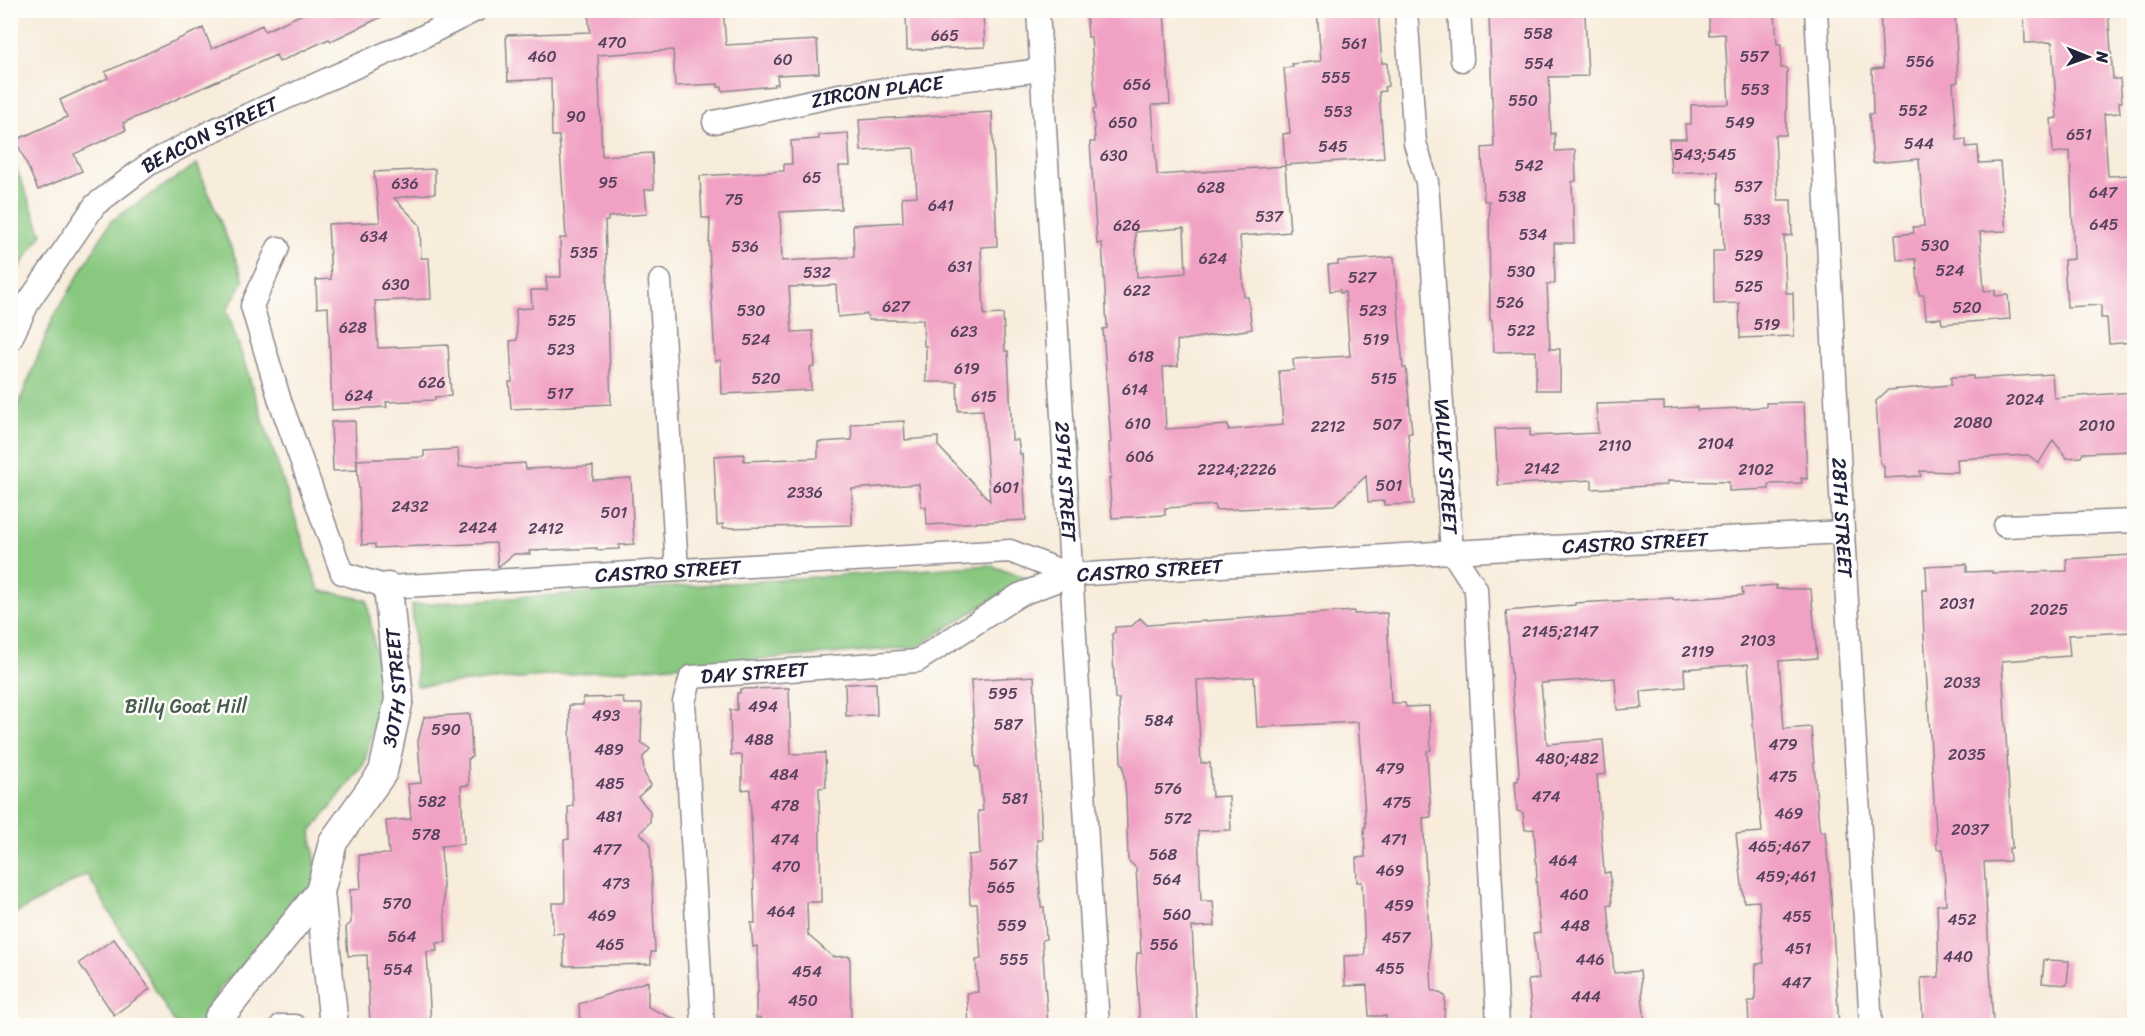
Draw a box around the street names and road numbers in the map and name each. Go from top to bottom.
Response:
street label: ZIRCON PLACE [807,65,947,119]
street label: BEACON STREET [133,86,286,183]
street label: VALLEY STREET [1424,398,1468,536]
street label: 29TH STREET [1044,420,1086,543]
street label: 28TH STREET [1821,456,1863,579]
street label: CASTRO STREET [1561,522,1710,564]
street label: CASTRO STREET [1076,549,1225,593]
street label: CASTRO STREET [594,550,743,593]
street label: 30TH STREET [372,626,417,751]
street label: DAY STREET [700,652,810,694]

